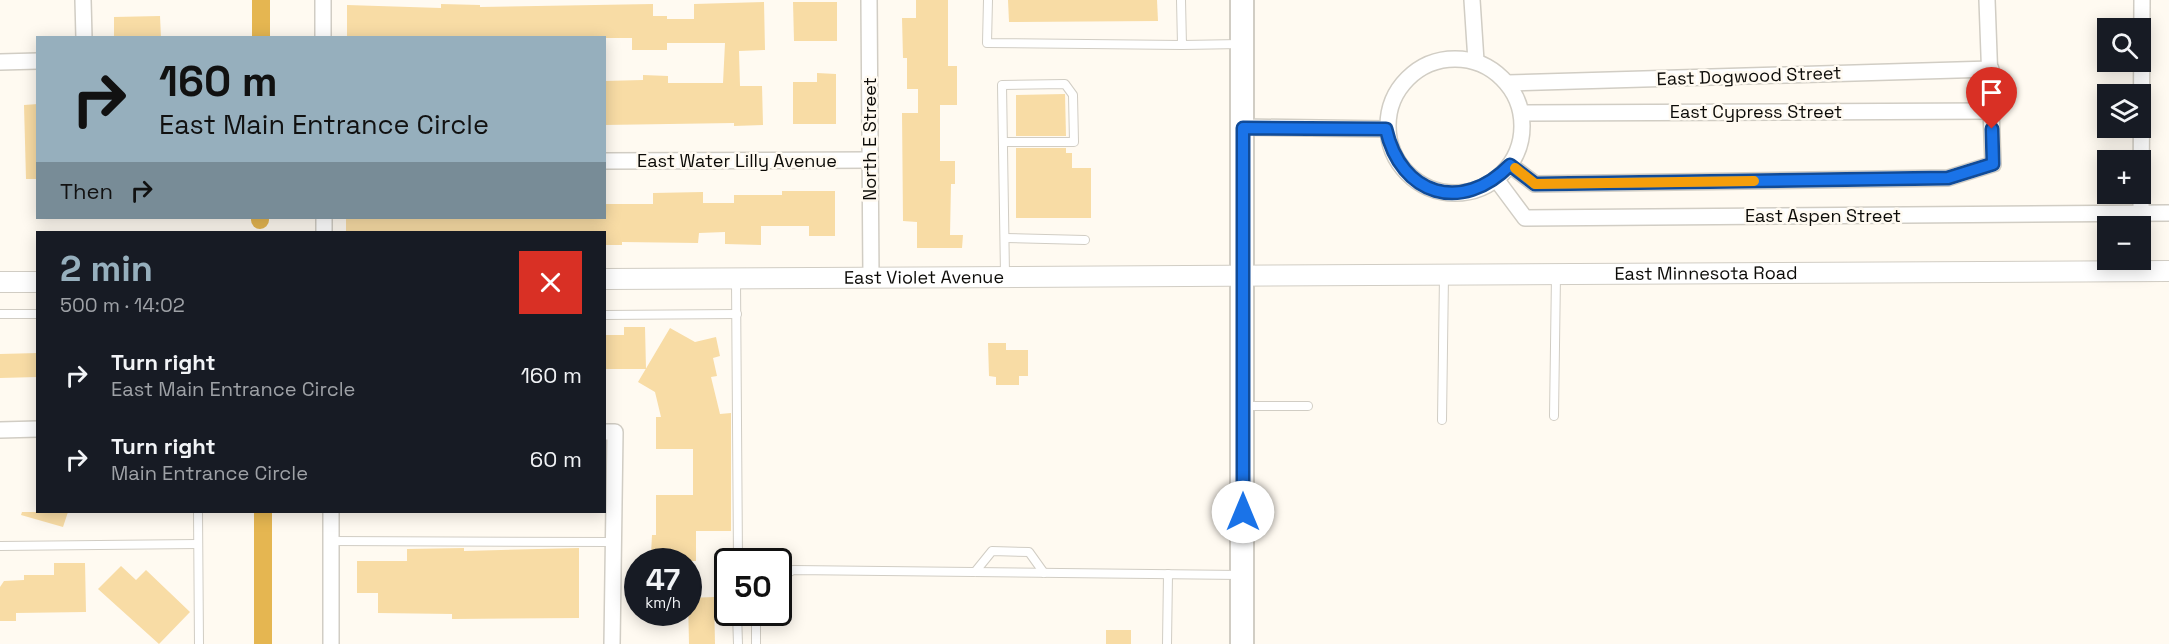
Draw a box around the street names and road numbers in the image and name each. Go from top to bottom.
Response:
street label: East Dogwood Street [1656,61,1842,90]
street label: North E Street [858,77,881,201]
street label: East Cypress Street [1670,100,1842,123]
street label: East Water Lilly Avenue [637,149,837,172]
street label: East Aspen Street [1745,204,1901,227]
street label: East Minnesota Road [1614,261,1798,285]
street label: East Violet Avenue [844,265,1004,289]

